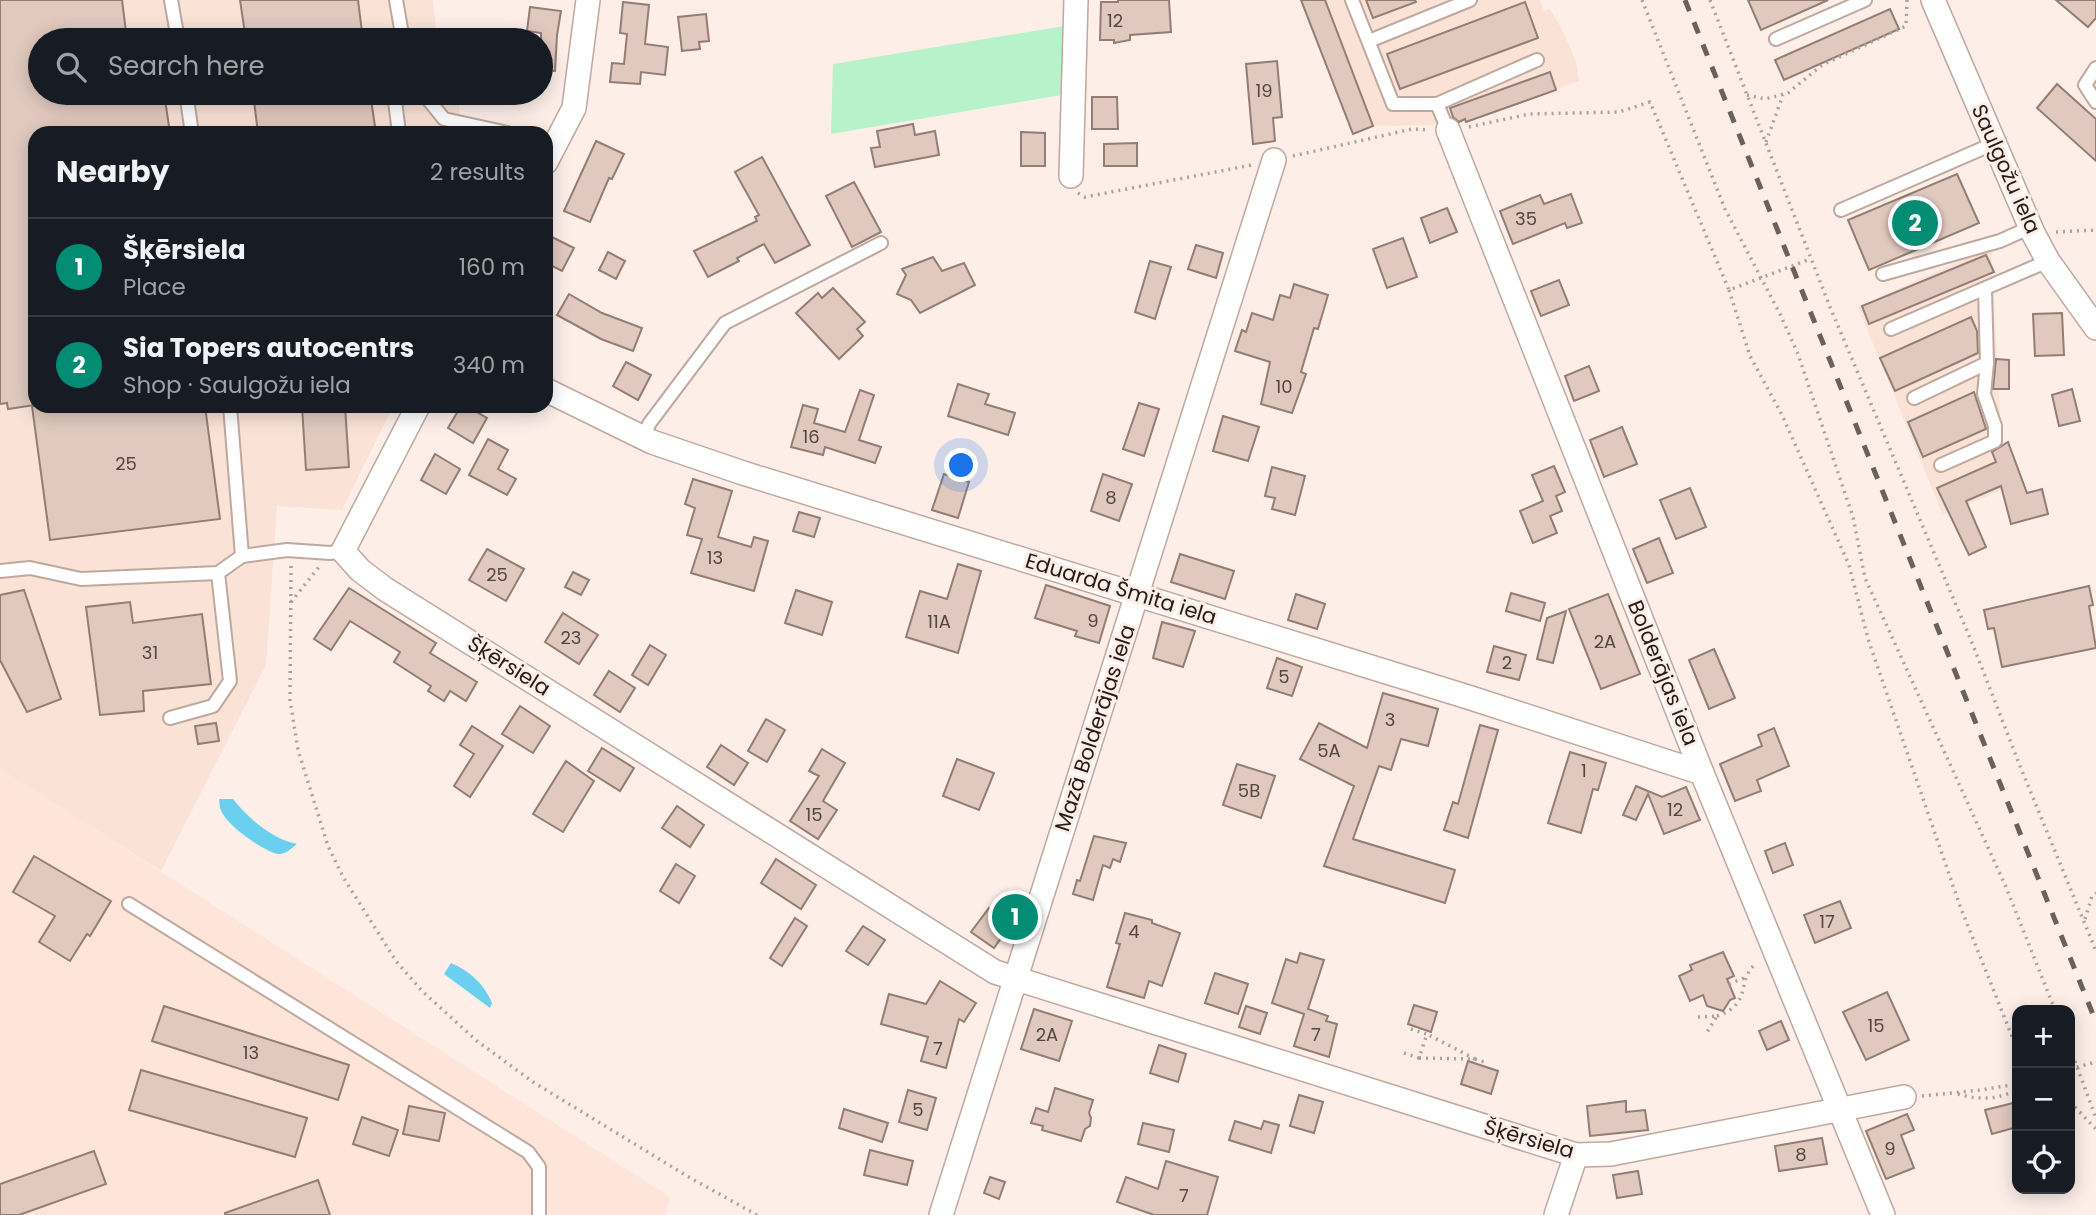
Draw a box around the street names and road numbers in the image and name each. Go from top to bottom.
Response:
street label: Saulgožu iela [1965,99,2048,238]
street label: Eduarda Šmita iela [1022,546,1220,631]
street label: Bolderājas iela [1621,596,1706,750]
street label: Mazā Bolderājas iela [1047,621,1142,835]
street label: Šķērsiela [462,629,556,702]
street label: Šķērsiela [1481,1112,1578,1165]

